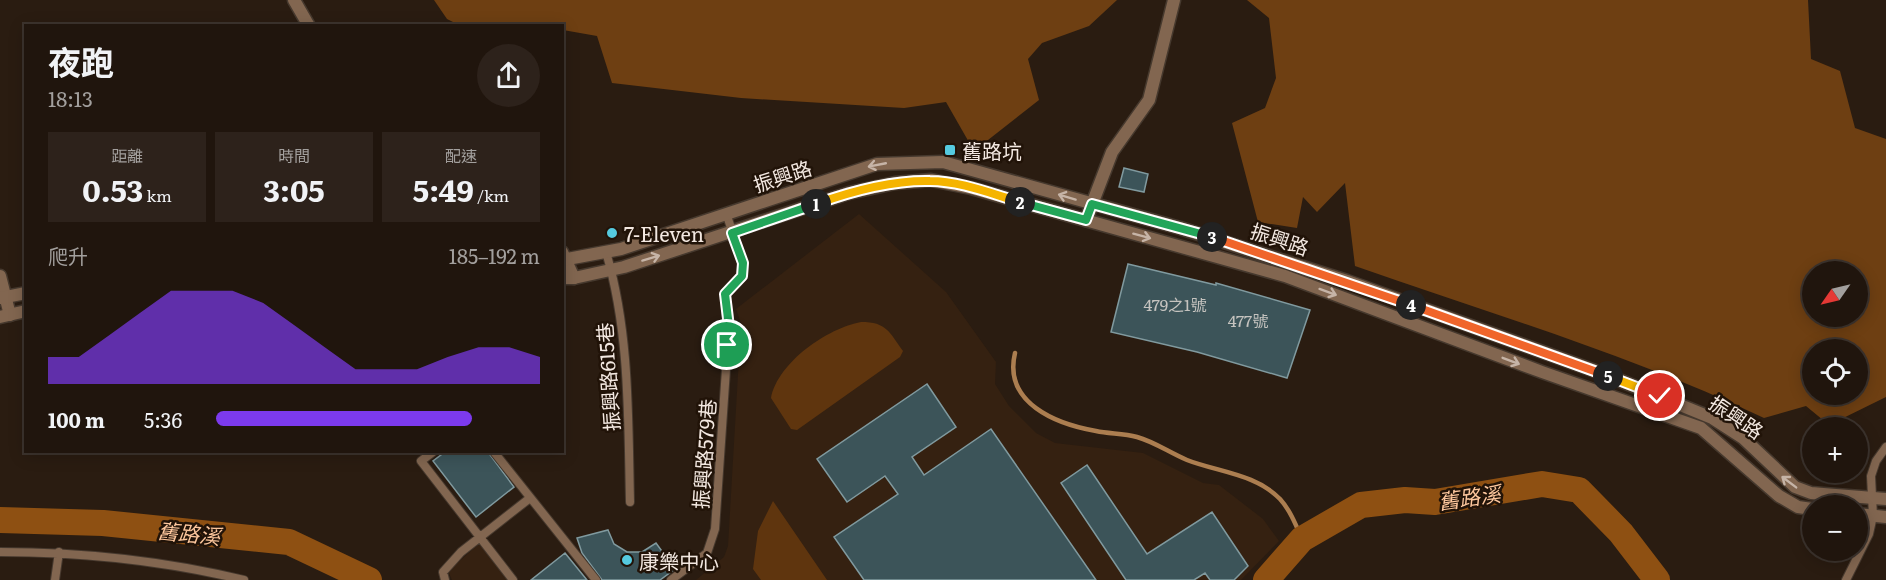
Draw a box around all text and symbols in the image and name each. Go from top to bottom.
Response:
text: 夜跑 [48,36,114,85]
button: share [477,44,540,107]
text: 18:13 [48,83,93,113]
place label: 舊路坑 [962,135,1022,165]
text: 距離 [111,143,143,167]
text: 時間 [278,143,310,167]
text: 配速 [445,143,477,167]
marker: 舊路坑 [943,143,957,157]
street label: 振興路 [749,151,815,199]
one-way arrow [868,160,887,172]
text: 0.53 [82,167,143,211]
text: 3:05 [263,167,325,211]
text: 5:49 [413,167,474,211]
text: km [143,183,172,207]
text: /km [474,183,509,207]
pin: 2 [1005,187,1035,217]
pin: 1 [801,189,831,219]
text: 2 [1016,190,1024,214]
one-way arrow [1058,191,1077,202]
text: 1 [813,192,819,216]
street label: 振興路 [1247,214,1313,262]
place label: 7-Eleven [624,218,704,248]
pin: 3 [1197,222,1227,252]
text: 3 [1208,225,1216,249]
marker: 7-Eleven [605,226,619,240]
one-way arrow [1132,231,1151,242]
text: 爬升 [48,240,88,270]
text: 185–192 m [449,240,540,270]
one-way arrow [641,252,660,263]
north arrow [1802,261,1868,327]
map controls [1802,261,1868,561]
one-way arrow [1319,288,1337,299]
pin: 4 [1396,290,1426,320]
house number: 479之1號 [1143,292,1207,316]
text: 4 [1406,293,1416,317]
house number: 477號 [1228,308,1268,332]
pin [701,319,752,370]
street label: 振興路615巷 [588,322,626,432]
icon: arrive [710,328,743,361]
button: locate [1802,339,1868,405]
one-way arrow [1501,356,1520,367]
pin: 5 [1593,361,1623,391]
text: 5 [1604,364,1612,388]
pin [1634,370,1685,421]
icon: check [1643,379,1676,412]
street label: 振興路 [1704,387,1770,445]
street label: 振興路579巷 [684,398,722,510]
text: 100 m [48,404,105,434]
text: 5:36 [144,404,182,434]
button: + [1802,417,1868,483]
one-way arrow [1781,475,1797,488]
water label: 舊路溪 [1436,476,1505,516]
button: − [1802,495,1868,561]
water label: 舊路溪 [156,513,225,551]
place label: 康樂中心 [639,545,719,575]
marker: 康樂中心 [620,553,634,567]

